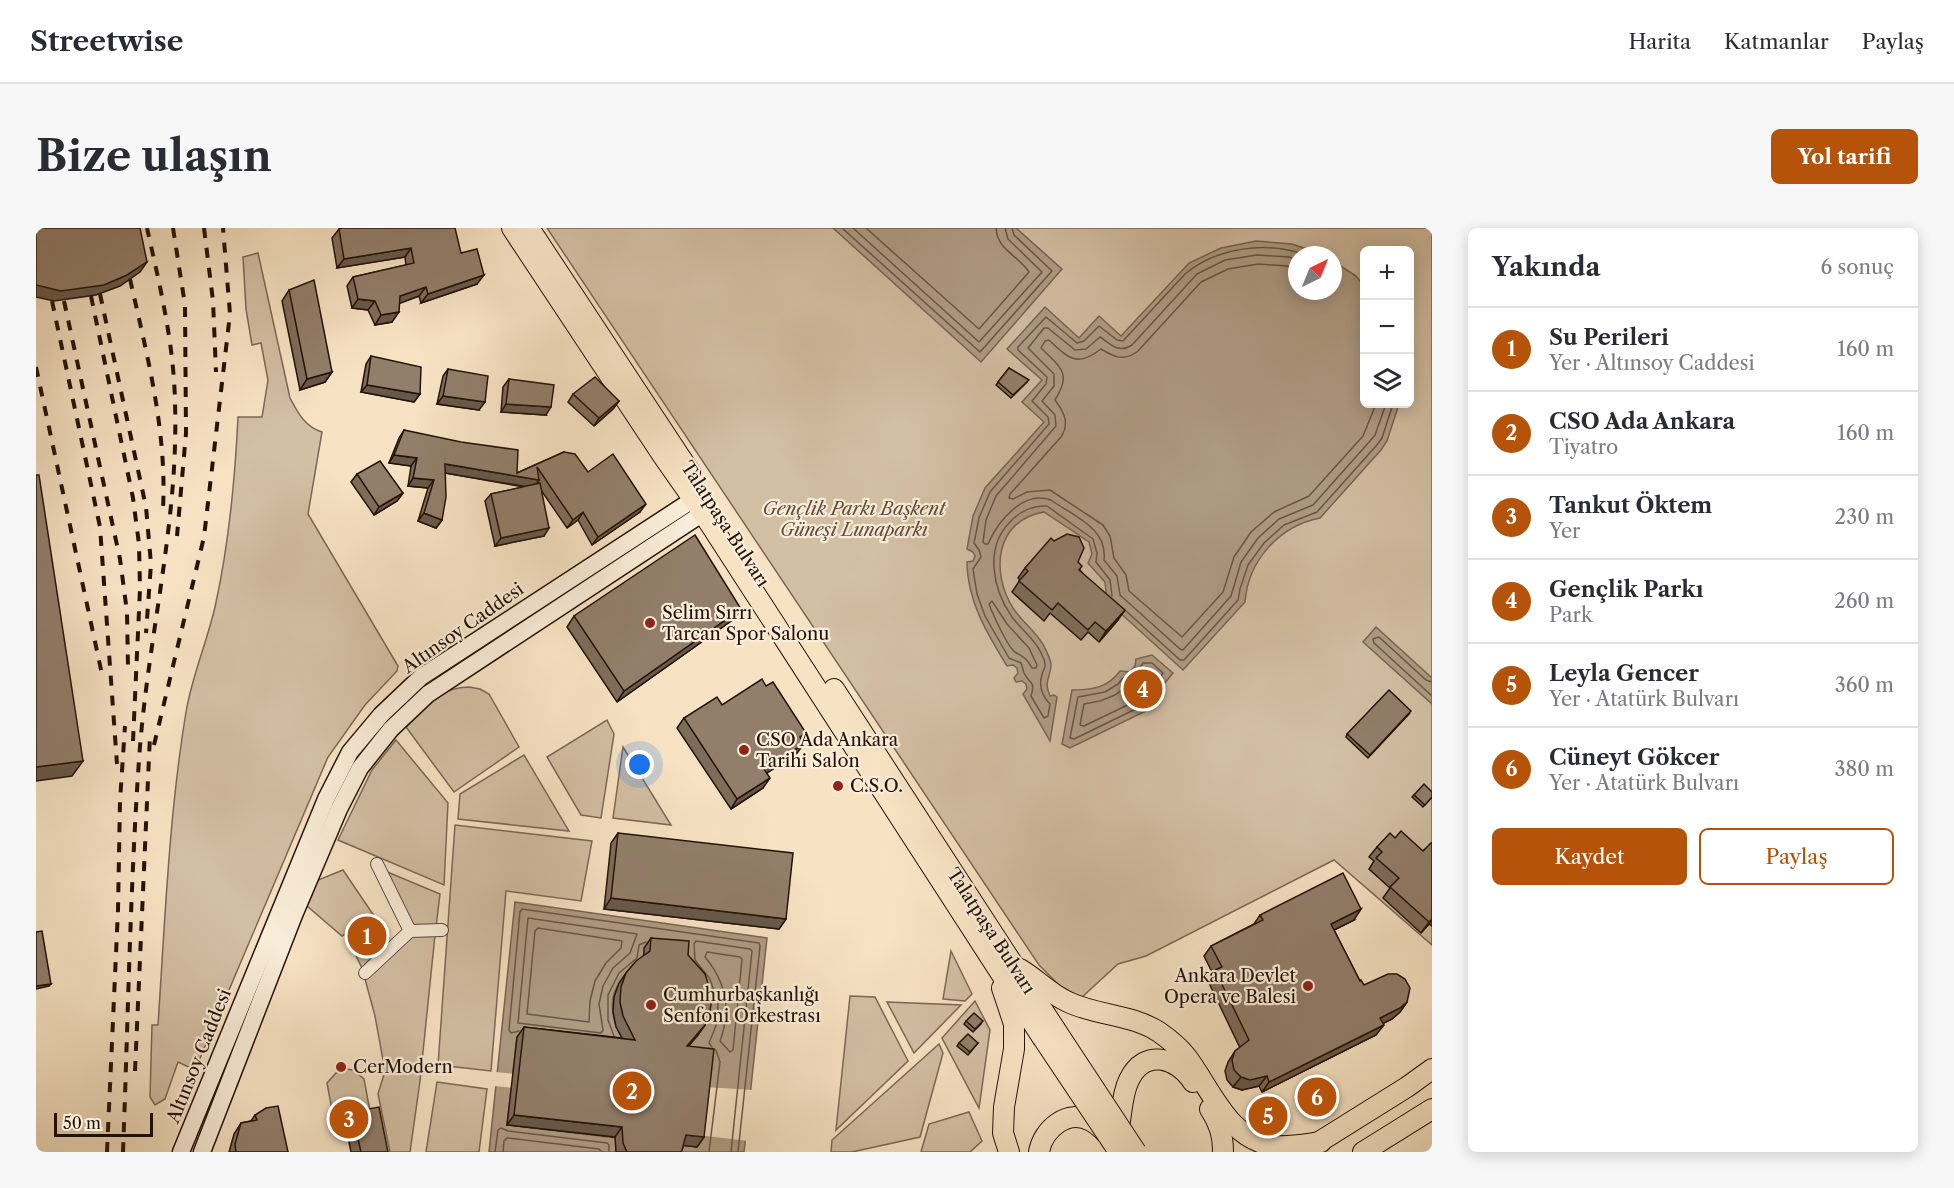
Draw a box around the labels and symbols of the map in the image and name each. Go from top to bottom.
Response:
north arrow [1288,246,1342,300]
street label: Talatpaşa Bulvarı [676,457,774,591]
park label: Gençlik Parkı Başkent Güneşi Lunaparkı [763,498,947,541]
street label: Altınsoy Caddesi [397,578,528,679]
place label: Selim Sırrı Tarcan Spor Salonu [662,602,829,645]
marker: Selim Sırrı Tarcan Spor Salonu [643,616,657,630]
pin: 4 [1124,666,1162,712]
place label: CSO Ada Ankara Tarihi Salon [756,729,899,772]
marker: CSO Ada Ankara Tarihi Salon [737,743,751,757]
your location [625,750,654,779]
place label: C.S.O. [850,775,903,797]
marker: C.S.O. [831,779,845,793]
street label: Talatpaşa Bulvarı [942,864,1040,998]
pin: 1 [348,914,386,958]
place label: Ankara Devlet Opera ve Balesi [1164,965,1297,1008]
marker: Ankara Devlet Opera ve Balesi [1301,979,1315,993]
place label: Cumhurbaşkanlığı Senfoni Orkestrası [663,984,821,1027]
street label: Altınsoy Caddesi [162,985,236,1127]
marker: Cumhurbaşkanlığı Senfoni Orkestrası [644,998,658,1012]
place label: CerModern [353,1056,453,1078]
marker: CerModern [334,1060,348,1074]
pin: 2 [612,1068,652,1114]
pin: 6 [1298,1074,1336,1120]
pin: 5 [1248,1094,1288,1138]
pin: 3 [330,1096,368,1142]
scale bar [54,1110,153,1138]

